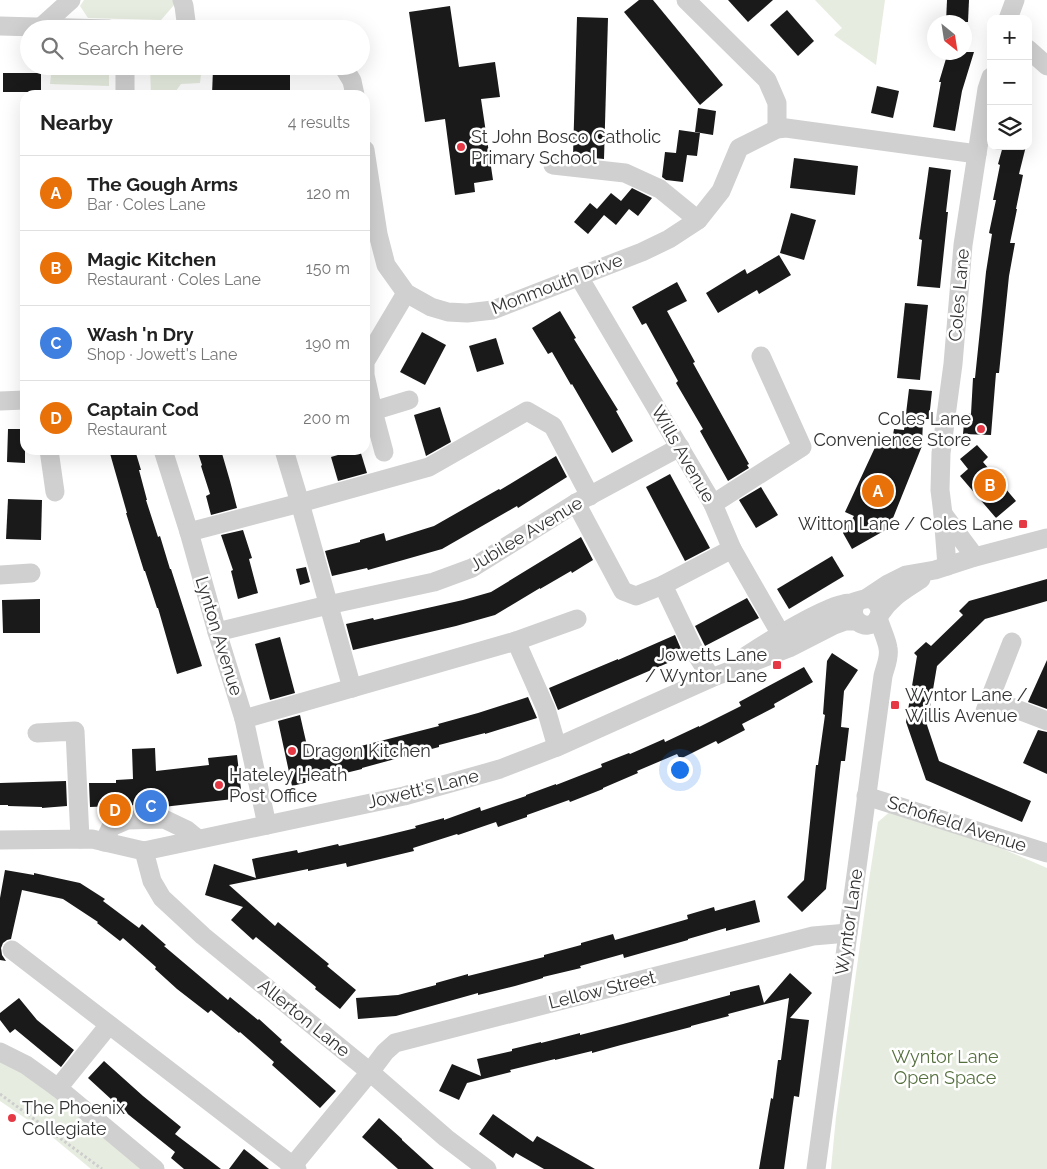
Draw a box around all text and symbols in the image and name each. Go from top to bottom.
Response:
north arrow [927,15,972,60]
map controls [987,15,1032,150]
button: + [987,15,1032,60]
search box [20,20,370,75]
icon: search [38,34,66,62]
text: Search here [78,37,184,59]
button: − [987,60,1032,105]
button: layers [987,105,1032,150]
text: Nearby [40,110,113,135]
text: 4 results [288,113,350,132]
place label: St John Bosco Catholic Primary School [471,126,661,168]
marker: St John Bosco Catholic Primary School [455,141,467,153]
text: The Gough Arms [87,173,238,195]
text: A [51,184,61,203]
text: 120 m [306,184,350,203]
text: Bar · Coles Lane [87,195,206,214]
street label: Coles Lane [944,247,973,342]
text: Magic Kitchen [87,248,216,270]
street label: Monmouth Drive [488,249,626,318]
text: B [51,259,61,278]
text: 150 m [306,259,350,278]
text: Restaurant · Coles Lane [87,270,261,289]
text: Wash 'n Dry [87,323,194,345]
text: C [51,334,61,353]
text: 190 m [305,334,350,353]
text: Shop · Jowett's Lane [87,345,237,364]
text: Captain Cod [87,398,199,420]
street label: Wills Avenue [647,402,720,506]
place label: Coles Lane Convenience Store [813,408,971,450]
text: D [50,409,62,428]
text: 200 m [303,409,350,428]
text: Restaurant [87,420,167,439]
marker: Coles Lane Convenience Store [975,423,987,435]
pin: B [974,466,1006,504]
pin: A [862,472,894,510]
street label: Jubilee Avenue [466,492,586,575]
place label: Witton Lane / Coles Lane [798,513,1013,534]
marker: Witton Lane / Coles Lane [1017,518,1029,530]
street label: Lynton Avenue [191,574,248,698]
place label: Jowetts Lane / Wyntor Lane [645,644,767,686]
marker: Jowetts Lane / Wyntor Lane [771,659,783,671]
place label: Wyntor Lane / Willis Avenue [905,684,1028,726]
marker: Wyntor Lane / Willis Avenue [889,699,901,711]
place label: Dragon Kitchen [302,740,431,761]
marker: Dragon Kitchen [286,745,298,757]
your location [667,757,693,783]
place label: Hateley Heath Post Office [229,764,347,806]
street label: Jowett's Lane [365,764,481,812]
marker: Hateley Heath Post Office [213,779,225,791]
pin: C [135,787,167,825]
pin: D [99,791,131,829]
street label: Schofield Avenue [885,791,1030,856]
street label: Wyntor Lane [831,867,866,976]
street label: Lellow Street [546,966,658,1013]
street label: Allerton Lane [254,974,355,1061]
park label: Wyntor Lane Open Space [891,1046,999,1088]
place label: The Phoenix Collegiate [22,1097,125,1139]
marker: The Phoenix Collegiate [6,1112,18,1124]

